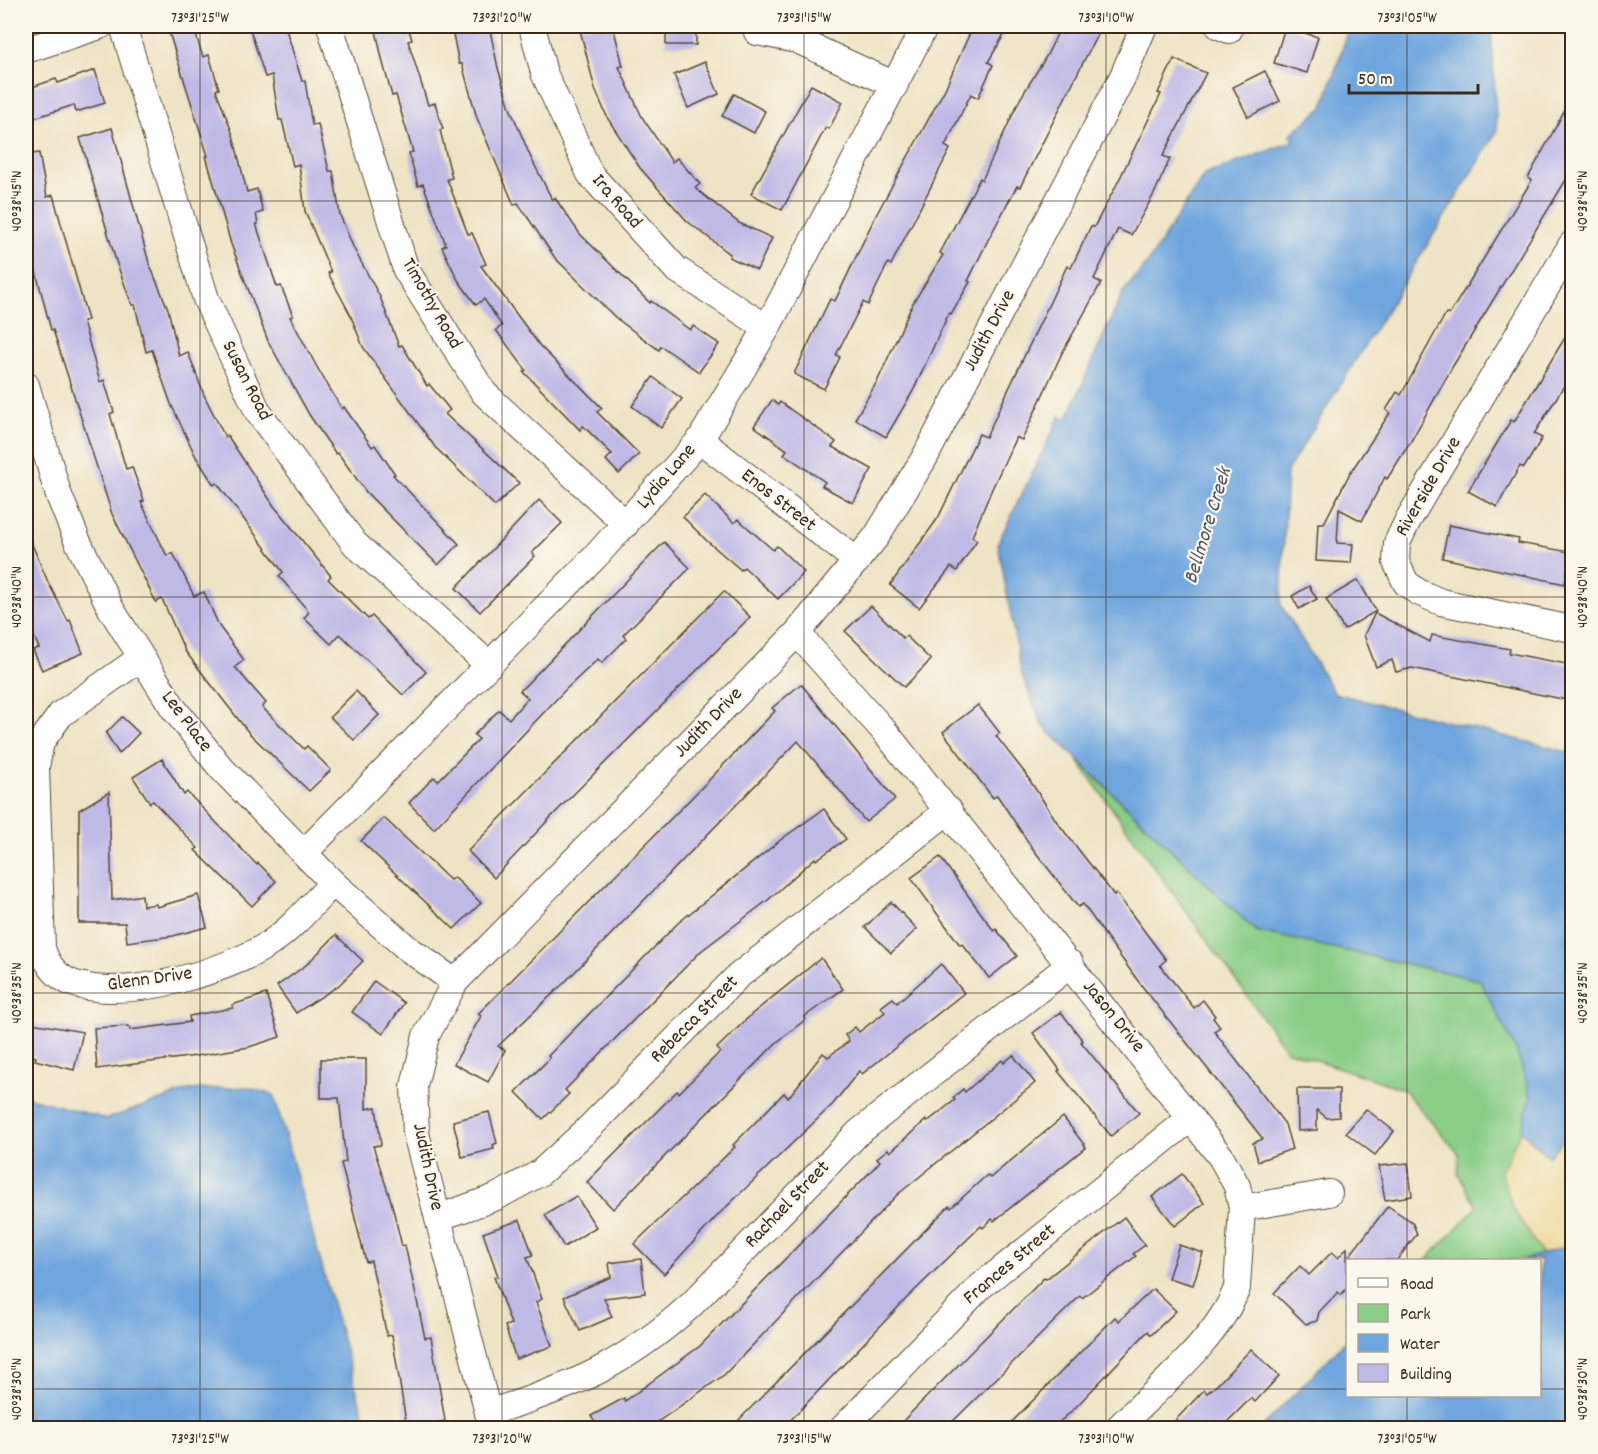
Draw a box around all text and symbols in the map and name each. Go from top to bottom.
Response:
text: 73°31'25"W [171,8,229,30]
text: 73°31'20"W [473,8,532,30]
text: 73°31'15"W [777,8,832,30]
text: 73°31'10"W [1078,8,1134,30]
text: 73°31'05"W [1377,8,1437,30]
scale bar [1349,57,1478,95]
text: 50 m [1358,68,1393,93]
street label: Ira Road [584,168,648,236]
text: 40°38'45"N [7,171,29,231]
text: 40°38'45"N [1573,171,1595,231]
street label: Timothy Road [394,253,468,355]
street label: Judith Drive [957,285,1023,377]
street label: Susan Road [214,336,278,426]
street label: Riverside Drive [1389,432,1469,542]
street label: Lydia Lane [631,438,704,516]
water label: Bellmore Creek [1177,462,1242,588]
street label: Enos Street [734,463,822,539]
text: 40°38'40"N [7,566,29,628]
text: 40°38'40"N [1573,566,1595,628]
street label: Judith Drive [668,681,750,765]
street label: Lee Place [154,685,218,759]
street label: Glenn Drive [106,960,194,1000]
text: 40°38'35"N [7,962,29,1024]
text: 40°38'35"N [1573,962,1595,1024]
street label: Rebecca Street [645,970,745,1070]
street label: Jason Drive [1075,975,1151,1060]
street label: Judith Drive [404,1121,450,1213]
street label: Rachael Street [739,1155,837,1255]
street label: Frances Street [958,1218,1062,1312]
legend [1346,1259,1541,1397]
text: Road [1400,1273,1434,1298]
text: Park [1400,1303,1431,1328]
text: Water [1400,1333,1440,1358]
text: 40°38'30"N [7,1358,29,1420]
text: 40°38'30"N [1573,1358,1595,1420]
text: Building [1400,1363,1452,1388]
text: 73°31'25"W [171,1429,229,1451]
text: 73°31'20"W [473,1429,532,1451]
text: 73°31'15"W [777,1429,832,1451]
text: 73°31'10"W [1078,1429,1134,1451]
text: 73°31'05"W [1377,1429,1437,1451]

